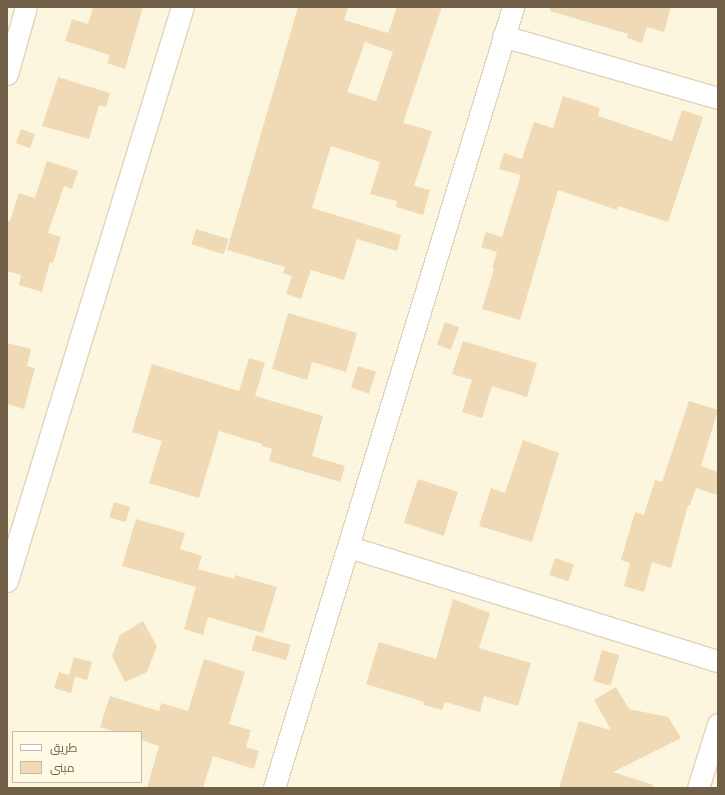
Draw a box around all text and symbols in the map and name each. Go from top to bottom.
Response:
legend [12,731,142,783]
text: طريق [50,741,77,755]
text: مبنى [50,761,75,775]

